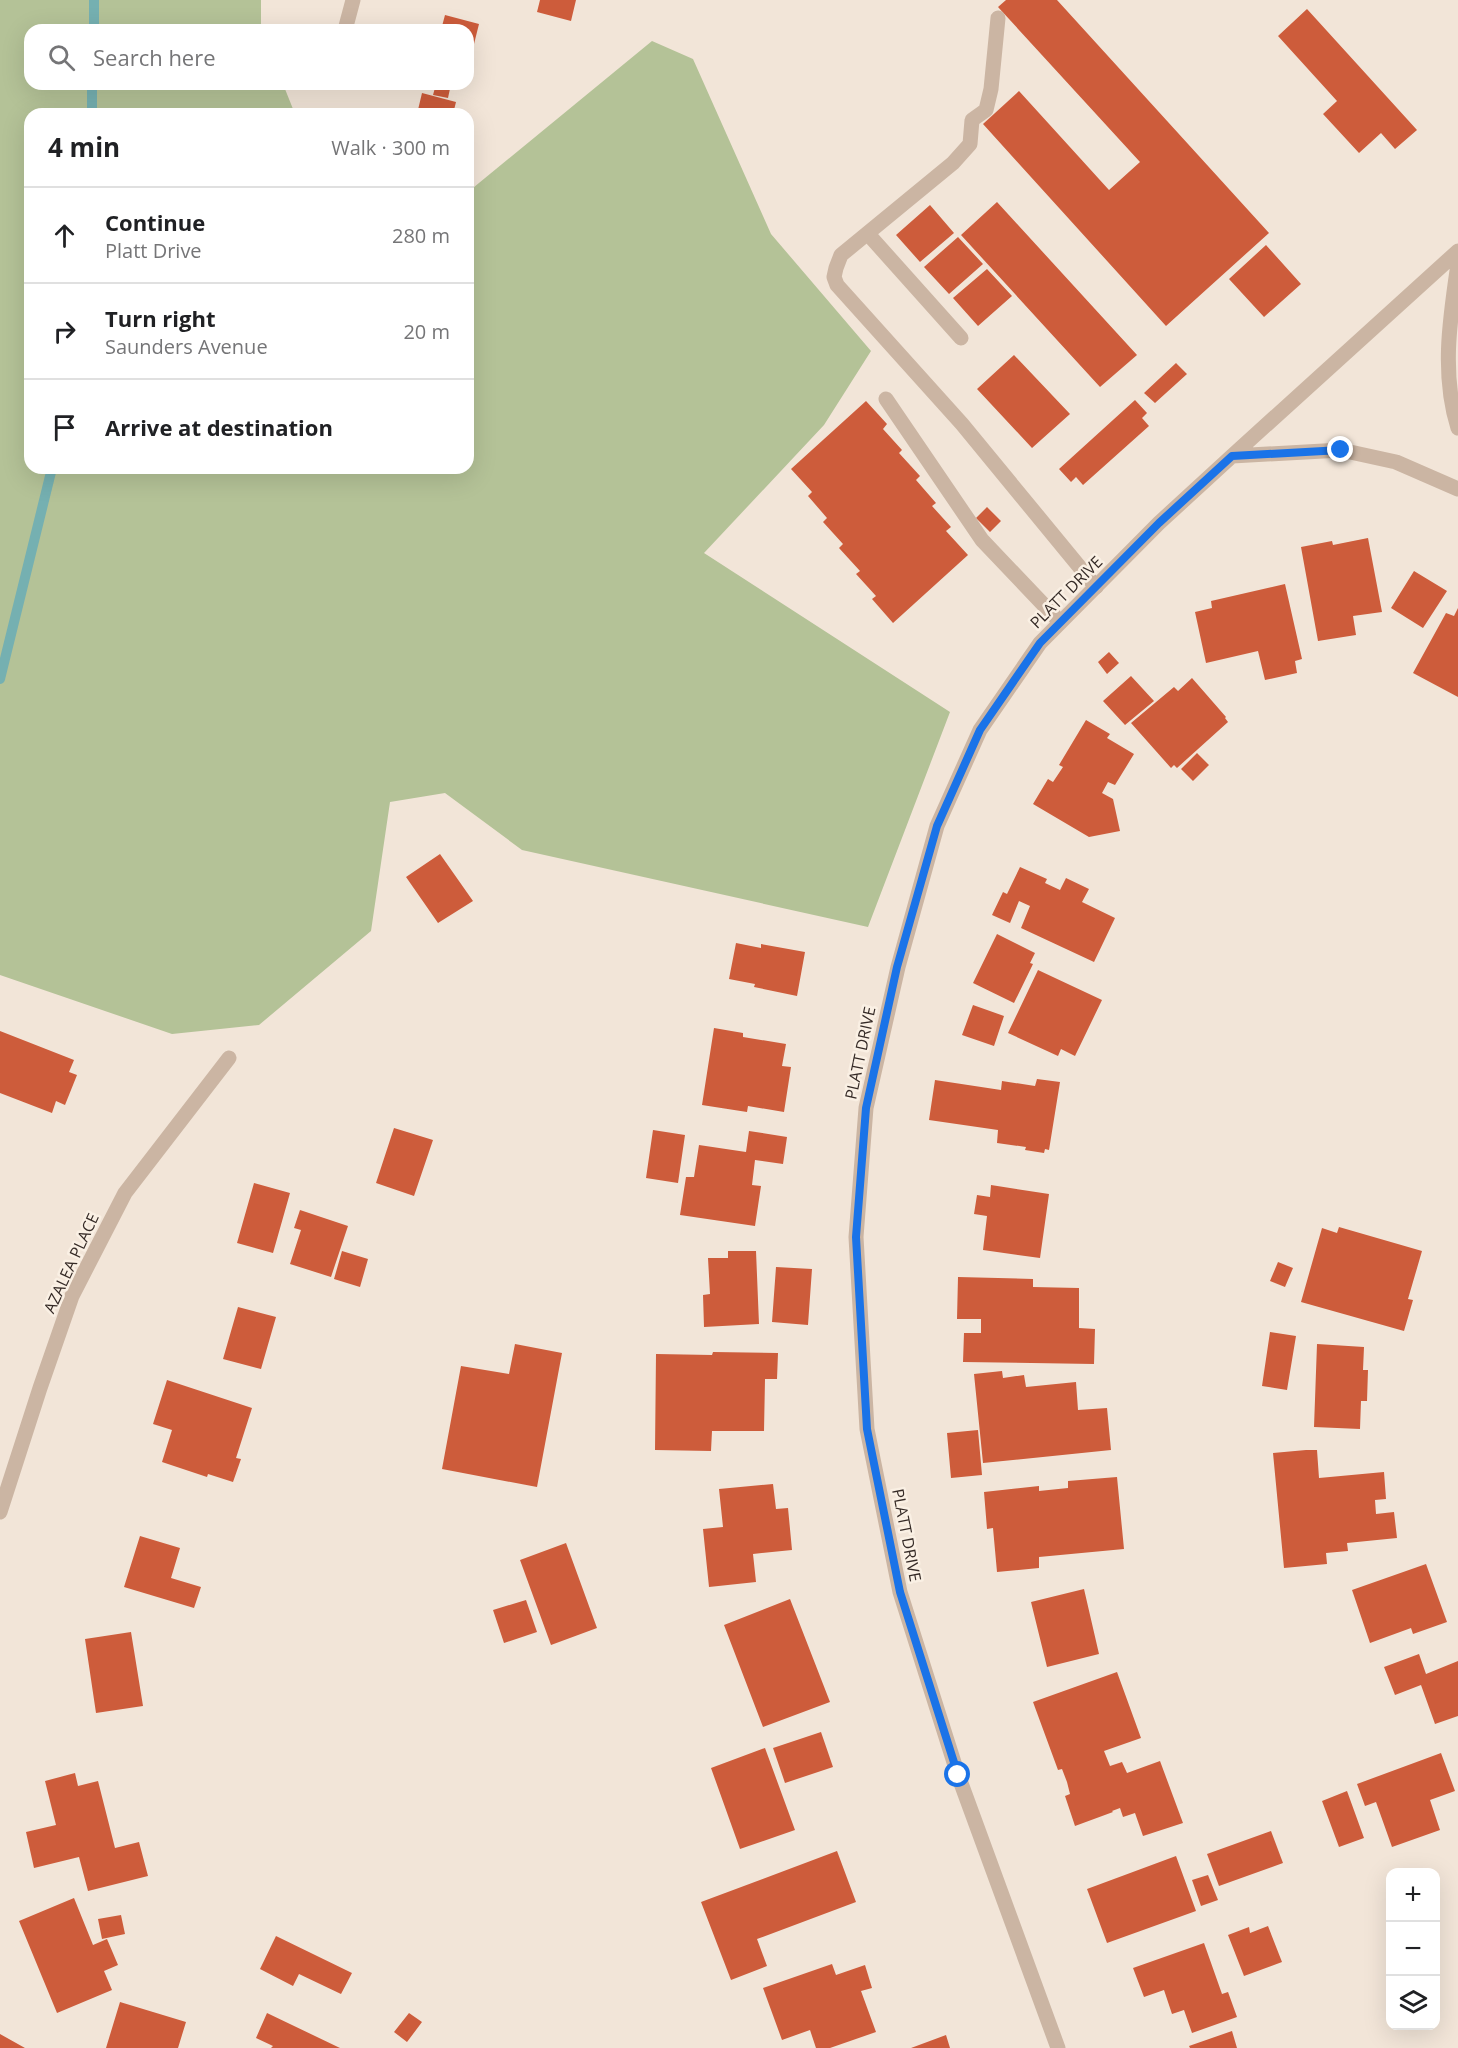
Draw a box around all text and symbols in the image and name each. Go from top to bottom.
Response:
search box [24,24,474,90]
icon: search [45,41,78,74]
text: Search here [93,42,216,72]
text: 4 min [48,129,120,165]
text: Walk · 300 m [331,134,450,161]
text: Continue [105,207,205,237]
icon: ahead [48,219,81,252]
text: 280 m [392,222,450,249]
text: Platt Drive [105,237,202,264]
text: Turn right [105,303,216,333]
icon: right [48,315,81,348]
text: 20 m [403,318,450,345]
text: Saunders Avenue [105,333,268,360]
icon: arrive [48,411,81,444]
text: Arrive at destination [105,412,333,442]
route end [1327,436,1353,462]
street label: PLATT DRIVE [1025,551,1107,633]
street label: PLATT DRIVE [839,1005,881,1101]
street label: AZALEA PLACE [38,1209,104,1317]
street label: PLATT DRIVE [887,1487,927,1583]
route start [944,1761,970,1787]
map controls [1386,1868,1440,2030]
button: + [1386,1868,1440,1922]
button: − [1386,1922,1440,1976]
button: layers [1386,1976,1440,2030]

